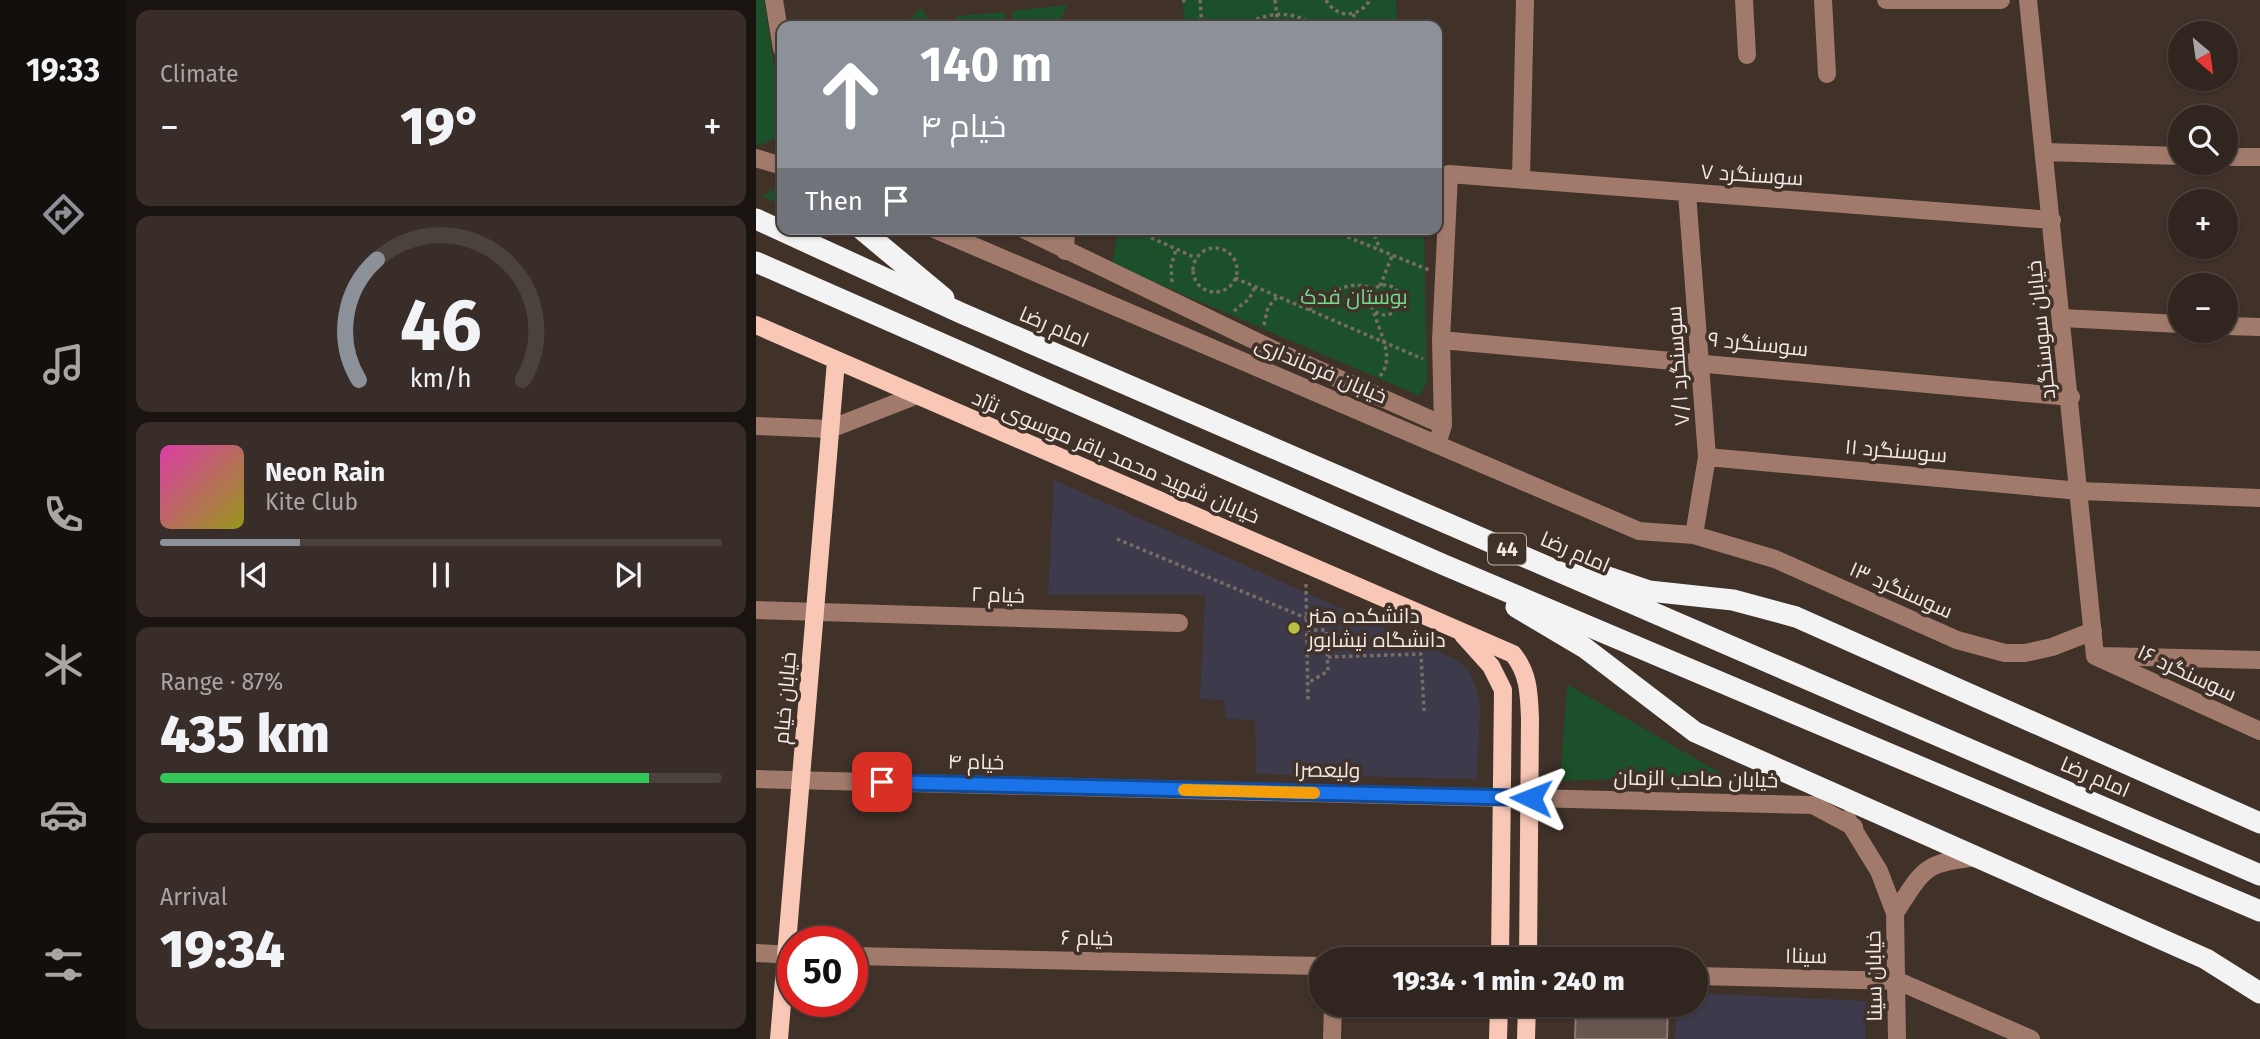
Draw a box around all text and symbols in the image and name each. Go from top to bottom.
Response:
north arrow [2168,21,2238,91]
map controls [2168,21,2238,343]
text: 140 m [920,35,1052,94]
icon: ahead [805,49,896,140]
text: 19:33 [26,51,100,89]
text: Climate [160,60,239,88]
text: 19° [400,95,482,158]
text: − [160,104,179,150]
text: + [703,104,722,150]
button: search [2168,105,2238,175]
text: خیام ۴ [920,107,1006,145]
street label: سوسنگرد ۷ [1700,158,1804,192]
icon: arrive [877,182,915,220]
text: Then [805,186,863,217]
button: + [2168,189,2238,259]
icon: directions [39,190,88,239]
street label: خیابان سوسنگرد [2021,259,2061,401]
button: − [2168,273,2238,343]
text: 46 [400,282,482,369]
park label: بوستان فدک [1300,284,1408,310]
street label: امام رضا [1015,301,1093,354]
street label: سوسنگرد ۷/۱ [1661,305,1695,427]
street label: سوسنگرد ۹ [1707,326,1809,362]
street label: خیابان فرمانداری [1251,330,1391,410]
icon: music [39,340,88,389]
text: km/h [410,363,472,393]
street label: خیابان شهید محمد باقر موسوی نژاد [968,384,1264,530]
street label: سوسنگرد ۱۱ [1844,434,1948,468]
text: Neon Rain [265,457,385,488]
text: Kite Club [265,488,358,516]
icon: phone [39,490,88,539]
street label: امام رضا [1536,526,1614,579]
road number: 44 [1488,534,1526,564]
icon: previous [235,556,273,594]
icon: pause [422,556,460,594]
icon: next [609,556,647,594]
street label: سوسنگرد ۱۳ [1845,556,1957,624]
street label: خیام ۲ [971,581,1025,610]
place label: دانشکده هنر دانشگاه نیشابور [1307,603,1446,653]
marker: دانشکده هنر دانشگاه نیشابور [1286,620,1302,636]
street label: سوسنگرد ۱۶ [2133,639,2241,707]
icon: climate [39,640,88,689]
street label: خیابان خیام [768,651,803,745]
text: Range · 87% [160,668,283,696]
text: 435 km [160,703,330,766]
street label: خیام ۴ [947,749,1005,776]
street label: امام رضا [2056,751,2134,804]
pin [852,752,912,812]
street label: ولیعصر۱ [1293,756,1361,784]
position arrow [1494,761,1568,835]
icon: arrive [863,763,901,801]
street label: خیابان صاحب الزمان [1614,765,1778,793]
icon: car [39,790,88,839]
text: Arrival [160,883,227,911]
text: 19:34 [160,918,285,981]
street label: خیام ۶ [1060,925,1114,952]
speed limit sign: 50 [777,926,868,1017]
street label: خیابان سینا [1860,930,1888,1022]
icon: filters [39,940,88,989]
street label: سینا۱ [1785,943,1827,969]
text: 19:34 · 1 min · 240 m [1392,966,1625,997]

